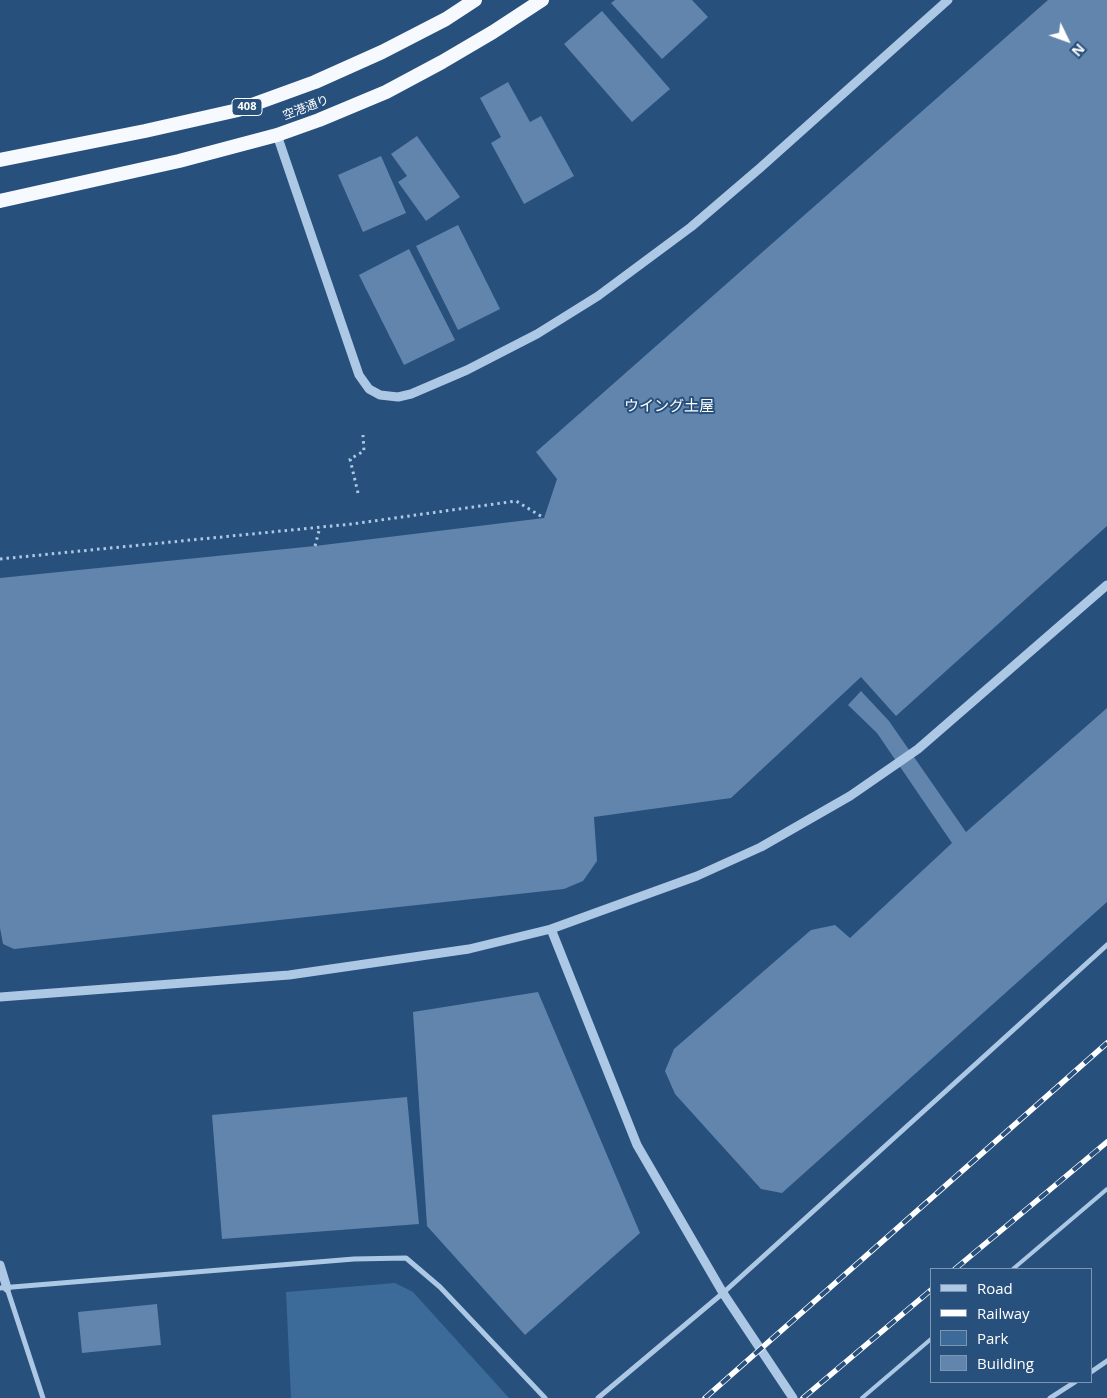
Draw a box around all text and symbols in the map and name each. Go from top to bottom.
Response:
north arrow [1042,15,1092,65]
text: N [1068,40,1089,61]
street label: 空港通り [281,93,331,123]
road number: 408 [232,98,262,115]
district label: ウイング土屋 [624,398,714,416]
legend [930,1268,1092,1383]
text: Road [977,1278,1013,1298]
text: Railway [977,1303,1030,1323]
text: Park [977,1328,1008,1348]
text: Building [977,1353,1034,1373]

